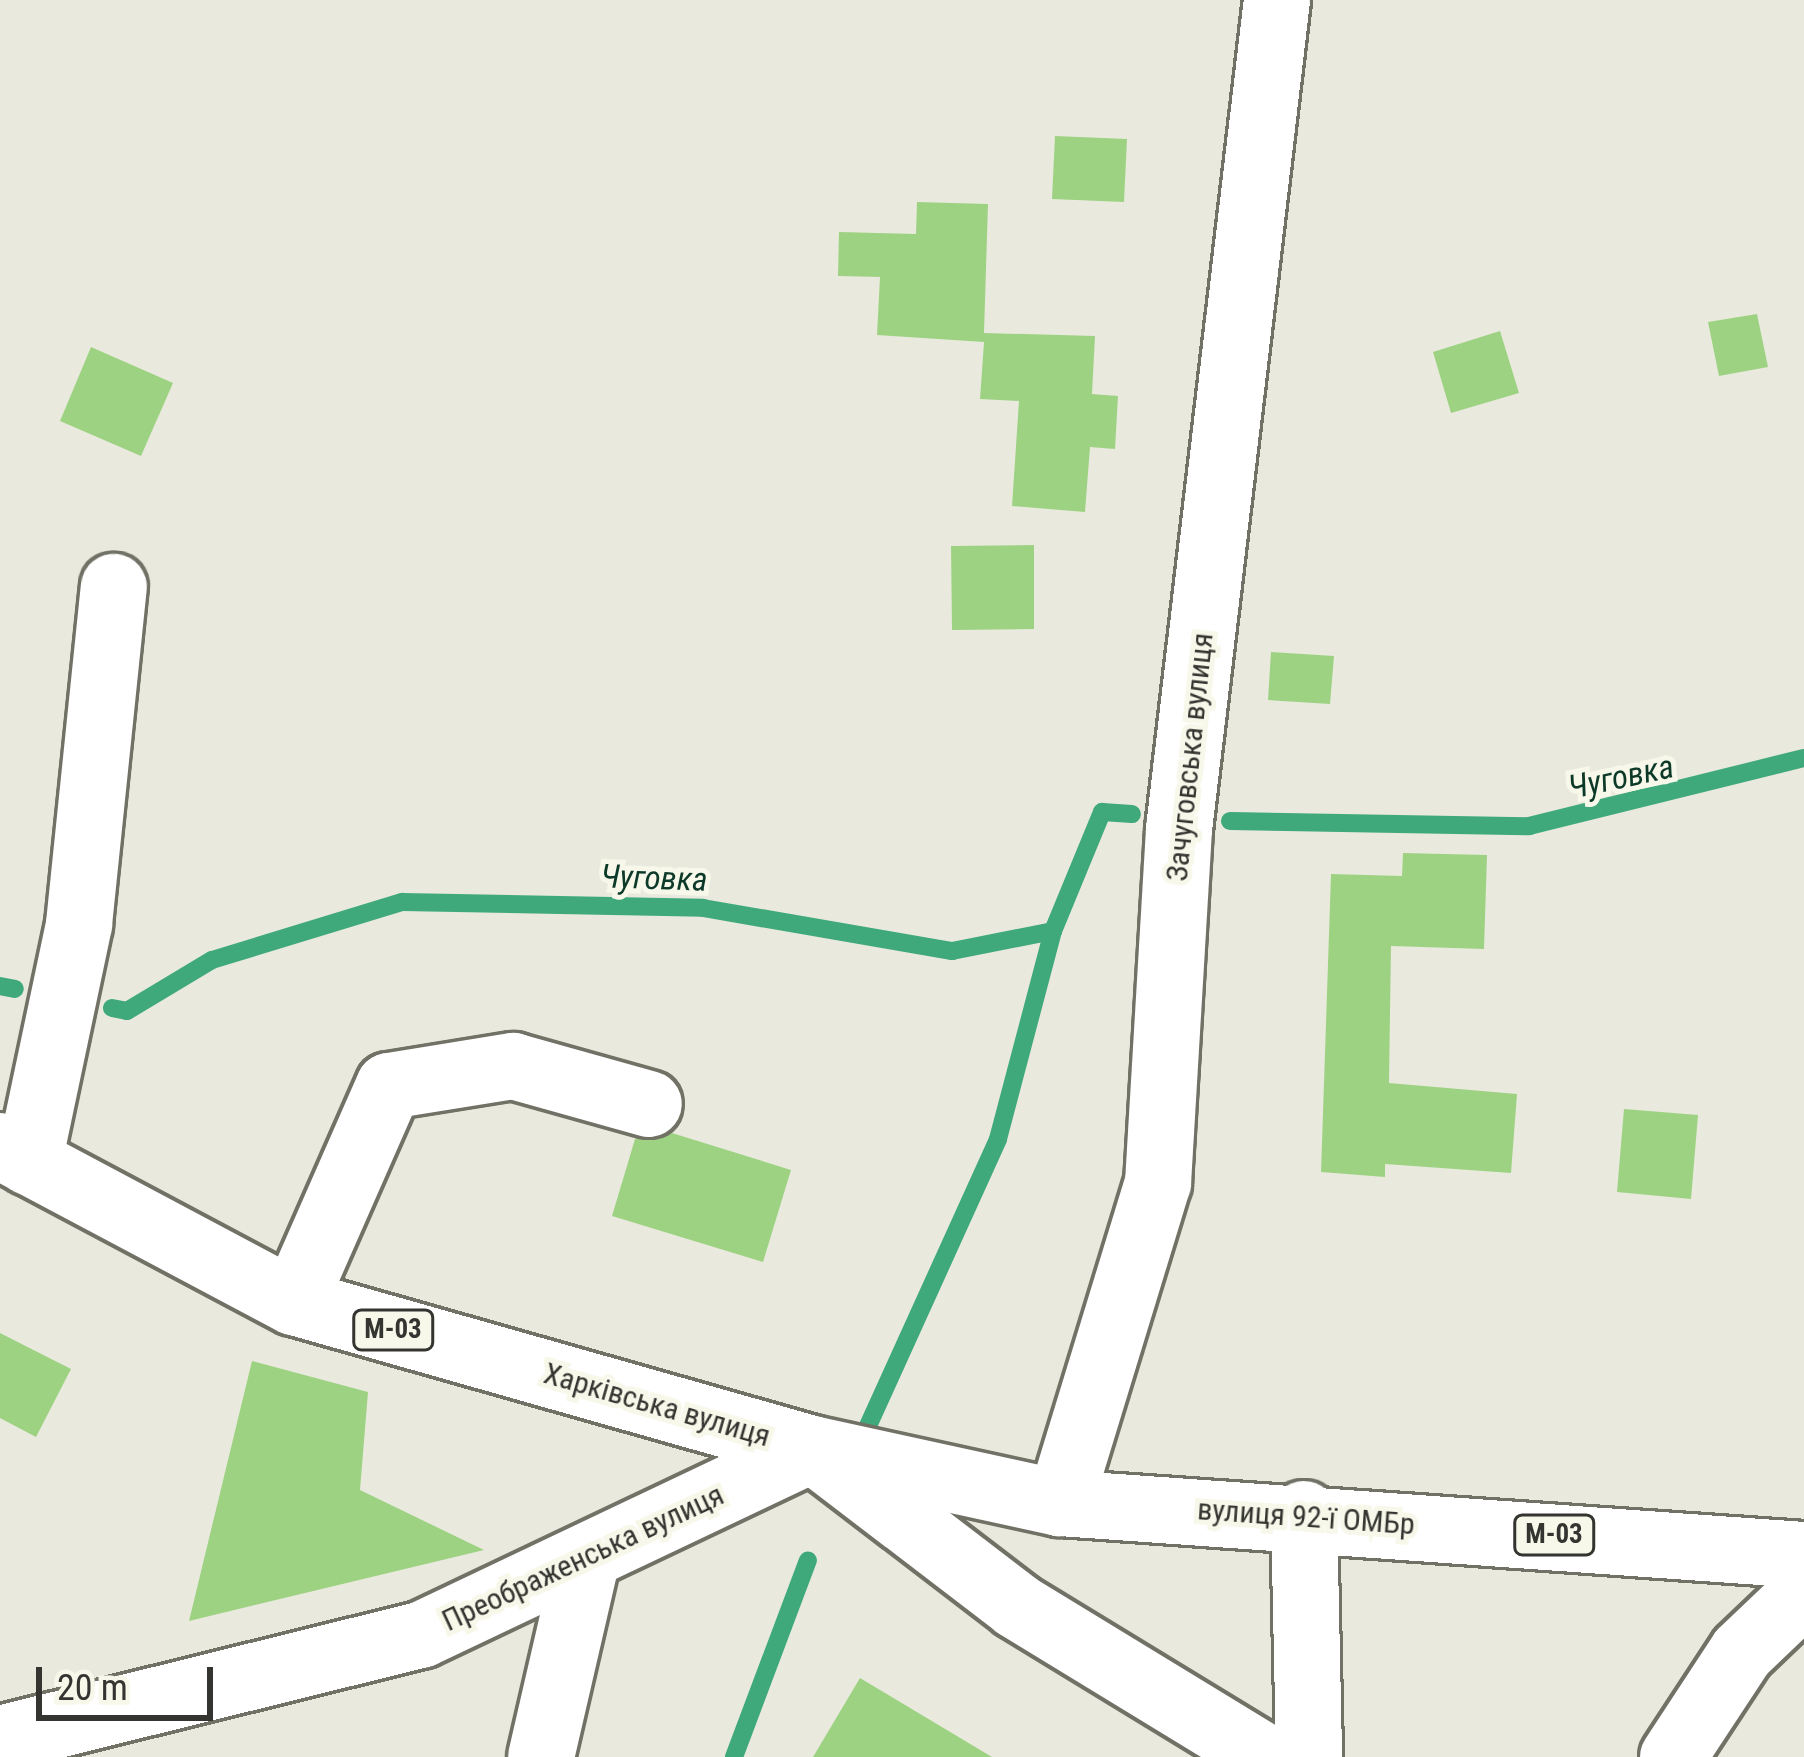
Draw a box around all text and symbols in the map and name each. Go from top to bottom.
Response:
street label: Зачуговська вулиця [1159,631,1221,883]
water label: Чуговка [1565,747,1677,807]
water label: Чуговка [600,856,708,900]
road number: М-03 [351,1309,435,1351]
street label: Харківська вулиця [540,1355,774,1455]
street label: Преображенська вулиця [436,1477,730,1639]
street label: вулиця 92-ї ОМБр [1196,1491,1416,1543]
road number: М-03 [1512,1514,1596,1556]
scale bar [42,1643,219,1717]
text: 20 m [57,1667,128,1709]

